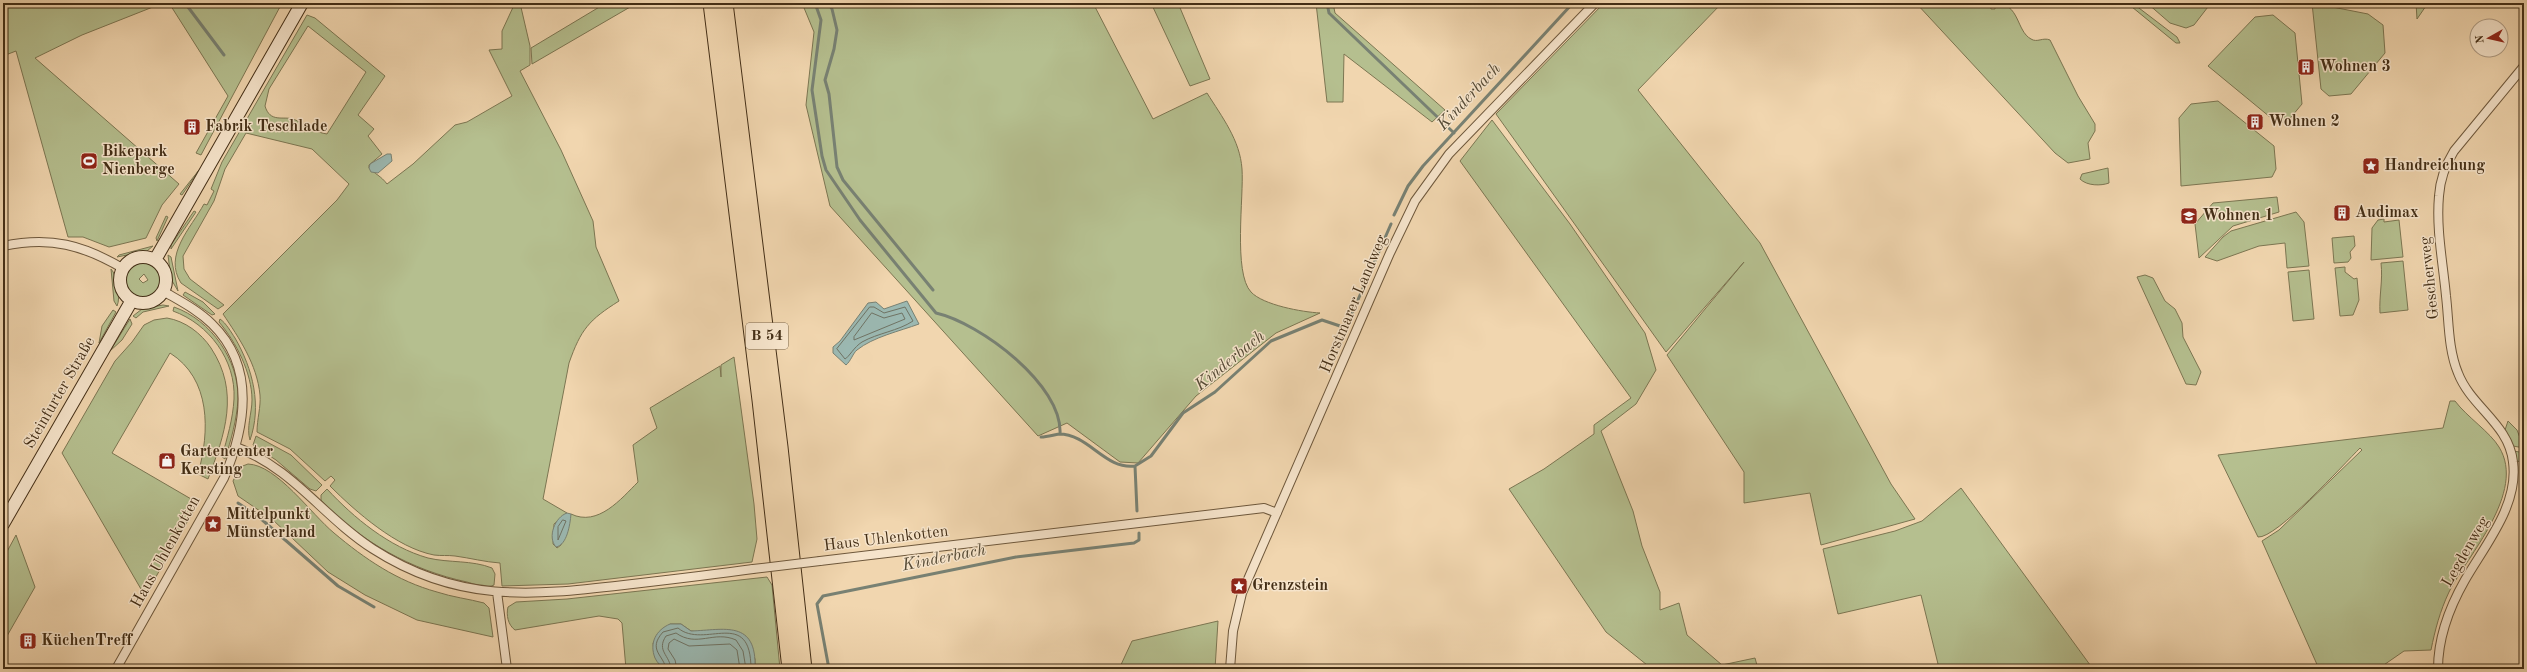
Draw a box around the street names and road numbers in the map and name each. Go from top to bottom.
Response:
street label: Horstmarer Landweg [1318,232,1391,375]
street label: Gescherweg [2418,236,2442,320]
road number: B 54 [746,323,788,349]
street label: Steinfurter Straße [22,334,98,452]
street label: Haus Uhlenkotten [129,493,204,611]
street label: Legdenweg [2439,514,2493,590]
street label: Haus Uhlenkotten [823,523,950,555]

